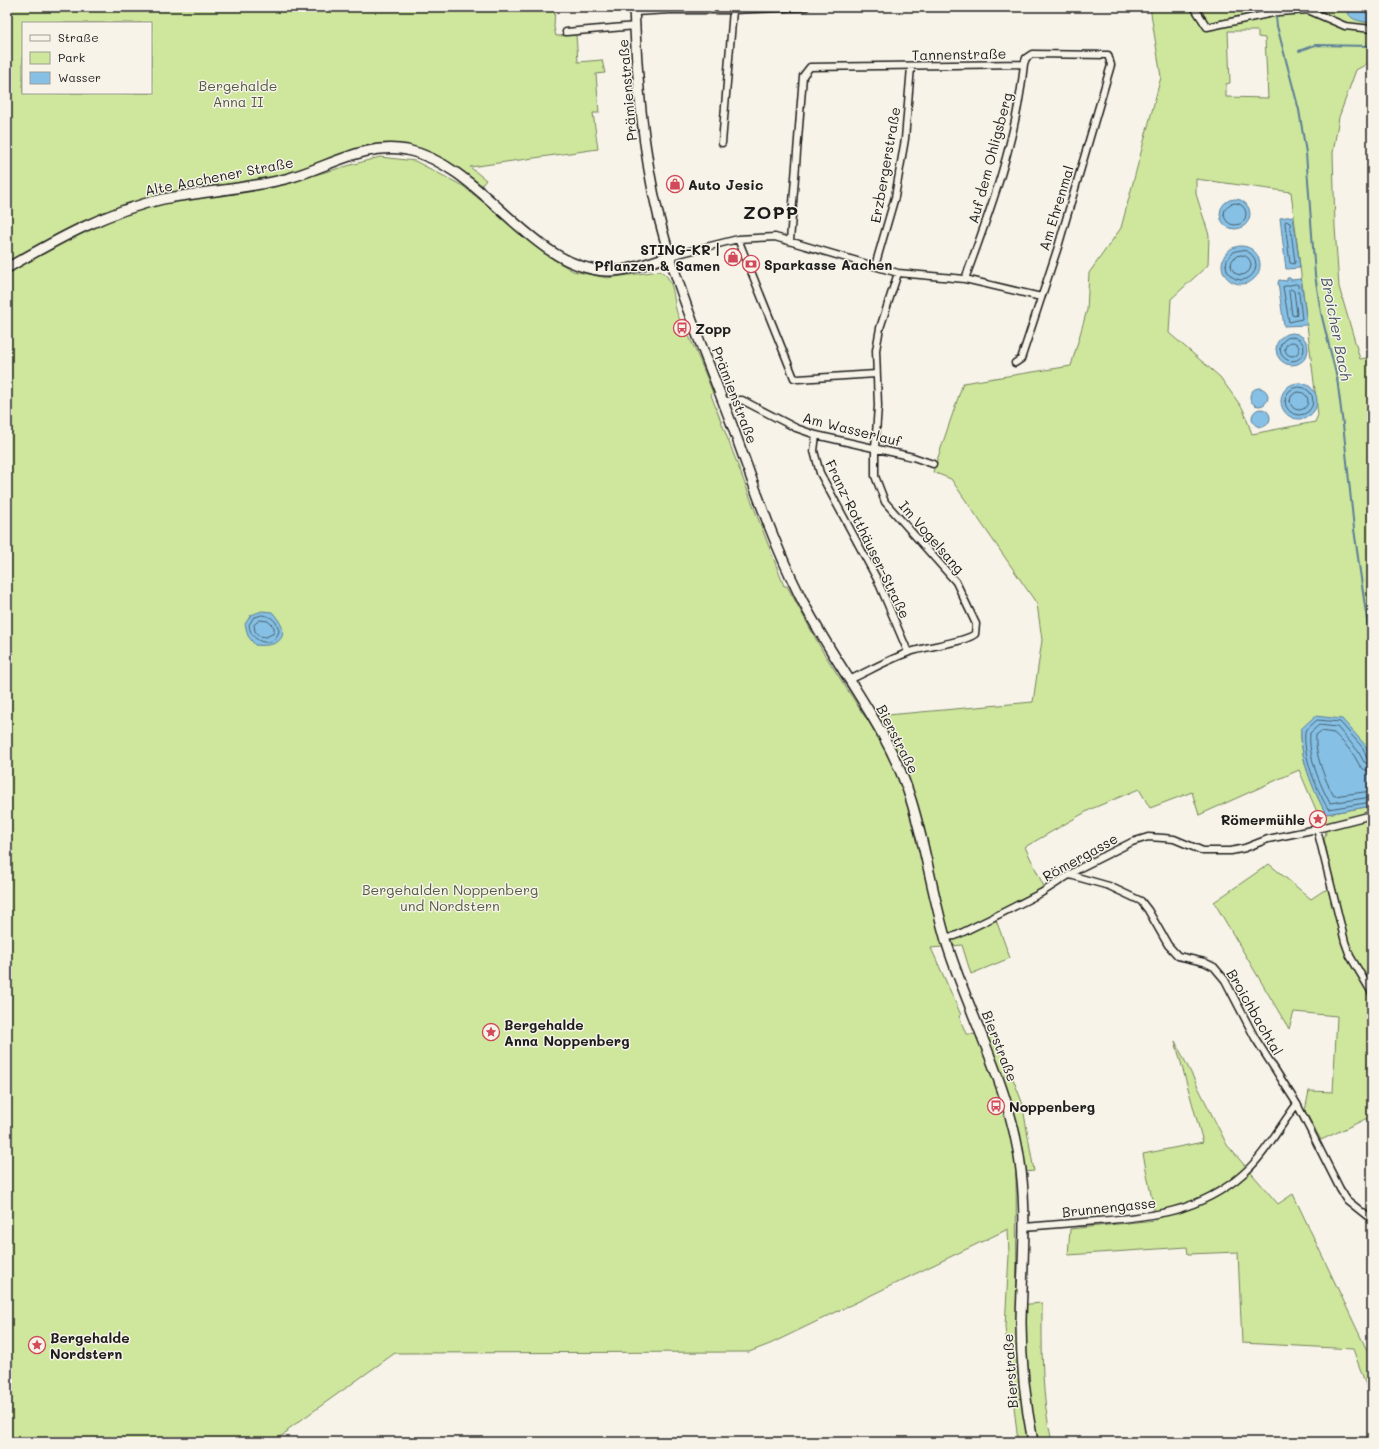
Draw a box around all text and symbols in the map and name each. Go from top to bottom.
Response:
legend [22,22,152,94]
text: Straße [58,29,99,45]
street label: Prämienstraße [613,38,641,142]
street label: Tannenstraße [911,44,1007,64]
text: Park [58,49,85,65]
text: Wasser [58,69,101,85]
park label: Bergehalde Anna II [199,76,277,111]
street label: Auf dem Ohligsberg [963,90,1017,226]
street label: Erzbergerstraße [865,105,905,225]
street label: Alte Aachener Straße [143,152,295,200]
street label: Am Ehrenmal [1034,163,1078,253]
shop icon: Auto Jesic [665,174,685,194]
place label: Auto Jesic [688,175,763,194]
district label: ZOPP [743,200,799,224]
place label: STING-KR | Pflanzen & Samen [594,240,720,275]
shop icon: STING-KR | Pflanzen & Samen [723,247,743,267]
bank icon: Sparkasse Aachen [741,254,761,274]
place label: Sparkasse Aachen [764,255,892,274]
water label: Broicher Bach [1317,275,1357,383]
bus stop icon: Zopp [672,318,692,338]
place label: Zopp [695,319,731,338]
street label: Prämienstraße [708,344,762,446]
street label: Am Wasserlauf [801,408,904,451]
street label: Franz-Rotthäuser-Straße [821,456,915,622]
street label: Im Vogelsang [895,497,969,577]
street label: Bierstraße [873,701,923,777]
place icon: Römermühle [1308,809,1328,829]
place label: Römermühle [1221,810,1305,829]
street label: Römergasse [1039,829,1121,885]
park label: Bergehalden Noppenberg und Nordstern [362,880,538,915]
street label: Broichbachtal [1223,965,1287,1059]
street label: Bierstraße [978,1008,1022,1084]
place label: Bergehalde Anna Noppenberg [504,1015,630,1050]
place icon: Bergehalde Anna Noppenberg [481,1022,501,1042]
bus stop icon: Noppenberg [986,1096,1006,1116]
place label: Noppenberg [1009,1097,1095,1116]
street label: Brunnengasse [1061,1193,1157,1221]
place label: Bergehalde Nordstern [50,1328,129,1363]
street label: Bierstraße [998,1333,1022,1409]
place icon: Bergehalde Nordstern [27,1335,47,1355]

